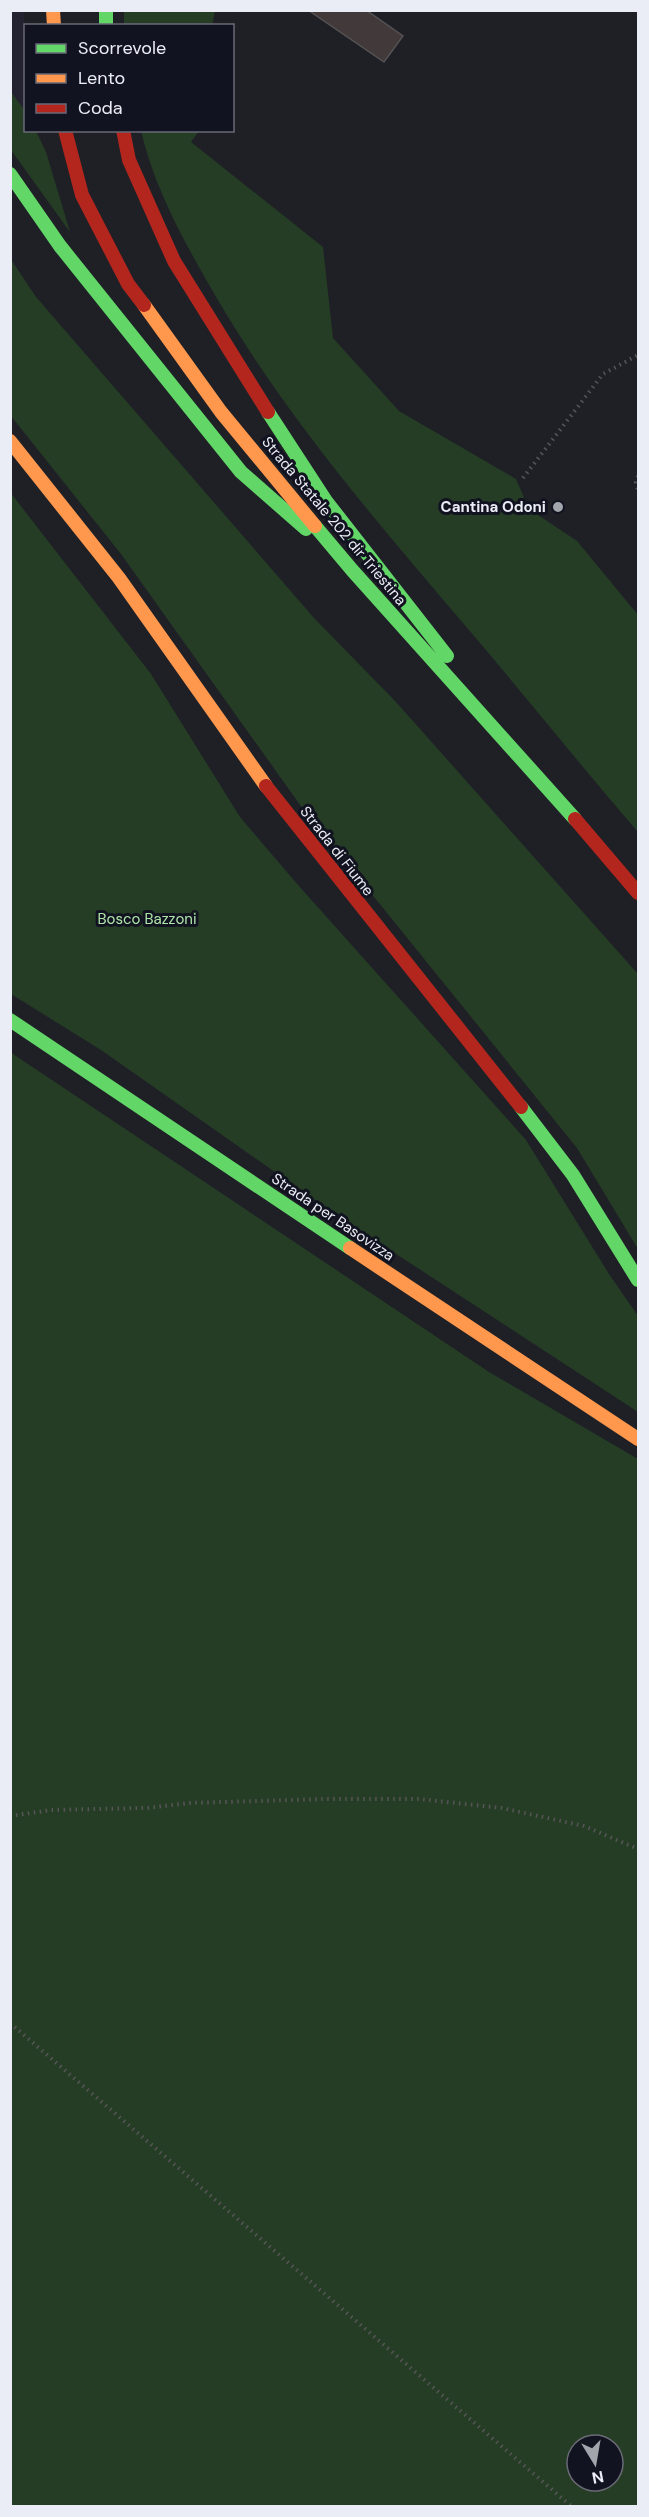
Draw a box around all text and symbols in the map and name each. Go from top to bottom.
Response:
legend [24,24,234,132]
text: Scorrevole [78,36,166,60]
text: Lento [78,66,125,90]
text: Coda [78,96,123,120]
street label: Strada Statale 202 dir Triestina [257,432,411,610]
place label: Cantina Odoni [441,497,546,517]
marker: Cantina Odoni [551,500,565,514]
street label: Strada di Fiume [296,802,378,900]
park label: Bosco Bazzoni [98,909,197,929]
street label: Strada per Basovizza [268,1168,398,1266]
north arrow [565,2433,625,2493]
text: N [590,2466,605,2489]

